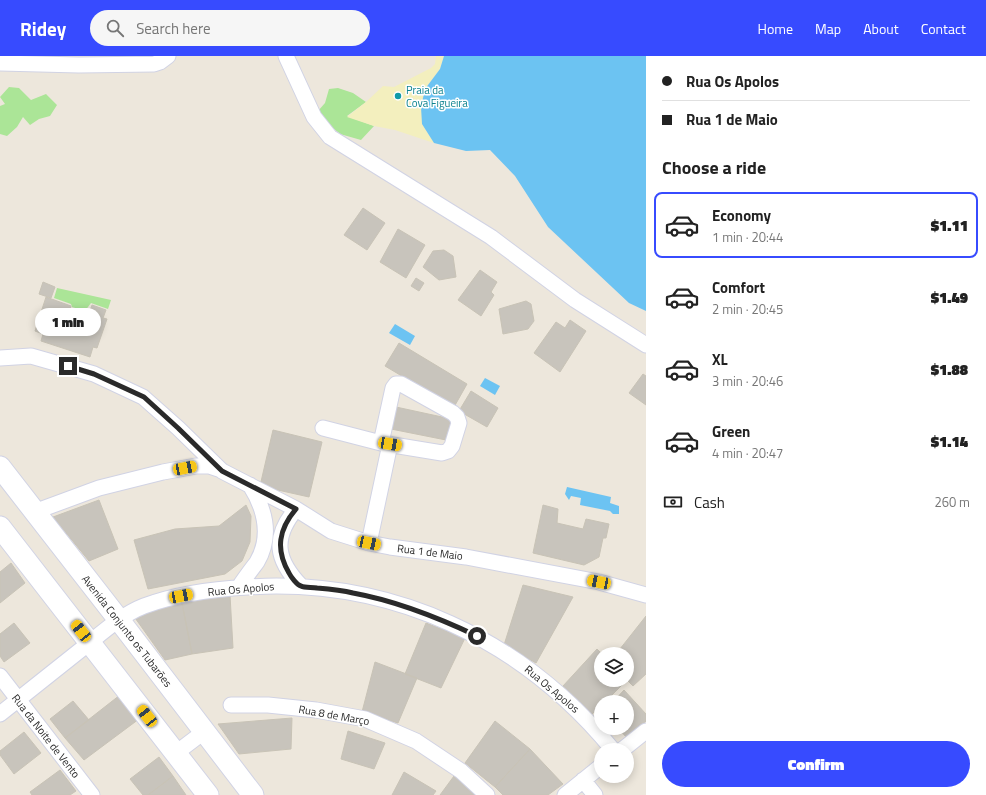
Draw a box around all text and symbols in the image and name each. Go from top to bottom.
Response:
search box [90,10,370,46]
text: Ridey [20,14,66,43]
icon: search [104,17,126,39]
text: Search here [136,17,211,40]
text: Home [758,18,793,39]
text: Map [815,18,841,39]
text: About [863,18,899,39]
text: Contact [921,18,966,39]
text: Rua Os Apolos [686,70,779,93]
place label: Praia da Cova Figueira [406,82,468,111]
marker: Praia da Cova Figueira [393,91,403,101]
text: Rua 1 de Maio [686,108,778,131]
text: Choose a ride [662,154,766,181]
text: Economy [712,204,771,227]
icon: car [664,207,700,243]
text: $1.11 [931,214,968,237]
text: 1 min · 20:44 [712,227,783,247]
text: Comfort [712,276,765,299]
icon: car [664,279,700,315]
text: $1.49 [931,286,968,309]
text: 2 min · 20:45 [712,299,783,319]
callout: 1 min [35,308,101,336]
text: 1 min [52,312,84,332]
text: XL [712,348,728,371]
icon: car [664,351,700,387]
route end [59,357,77,375]
text: $1.88 [931,358,968,381]
text: 3 min · 20:46 [712,371,783,391]
text: Green [712,420,750,443]
icon: car [664,423,700,459]
text: $1.14 [931,430,968,453]
car [377,436,403,452]
text: 4 min · 20:47 [712,443,783,463]
car [172,460,198,476]
icon: cash [662,491,684,513]
text: Cash [694,491,725,514]
text: 260 m [934,492,970,512]
car [356,535,382,551]
street label: Rua 1 de Maio [396,540,464,564]
street label: Avenida Conjunto os Tubarões [78,572,176,690]
car [586,574,612,590]
street label: Rua Os Apolos [207,578,275,600]
car [168,588,194,604]
car [69,618,93,644]
route start [468,627,486,645]
map controls [594,647,634,783]
button: layers [594,647,634,687]
street label: Rua Os Apolos [521,661,583,717]
street label: Rua da Noite de Vento [8,691,84,782]
button: + [594,695,634,735]
street label: Rua 8 de Março [297,701,371,729]
car [135,703,159,729]
button: Confirm [662,741,970,787]
button: − [594,743,634,783]

